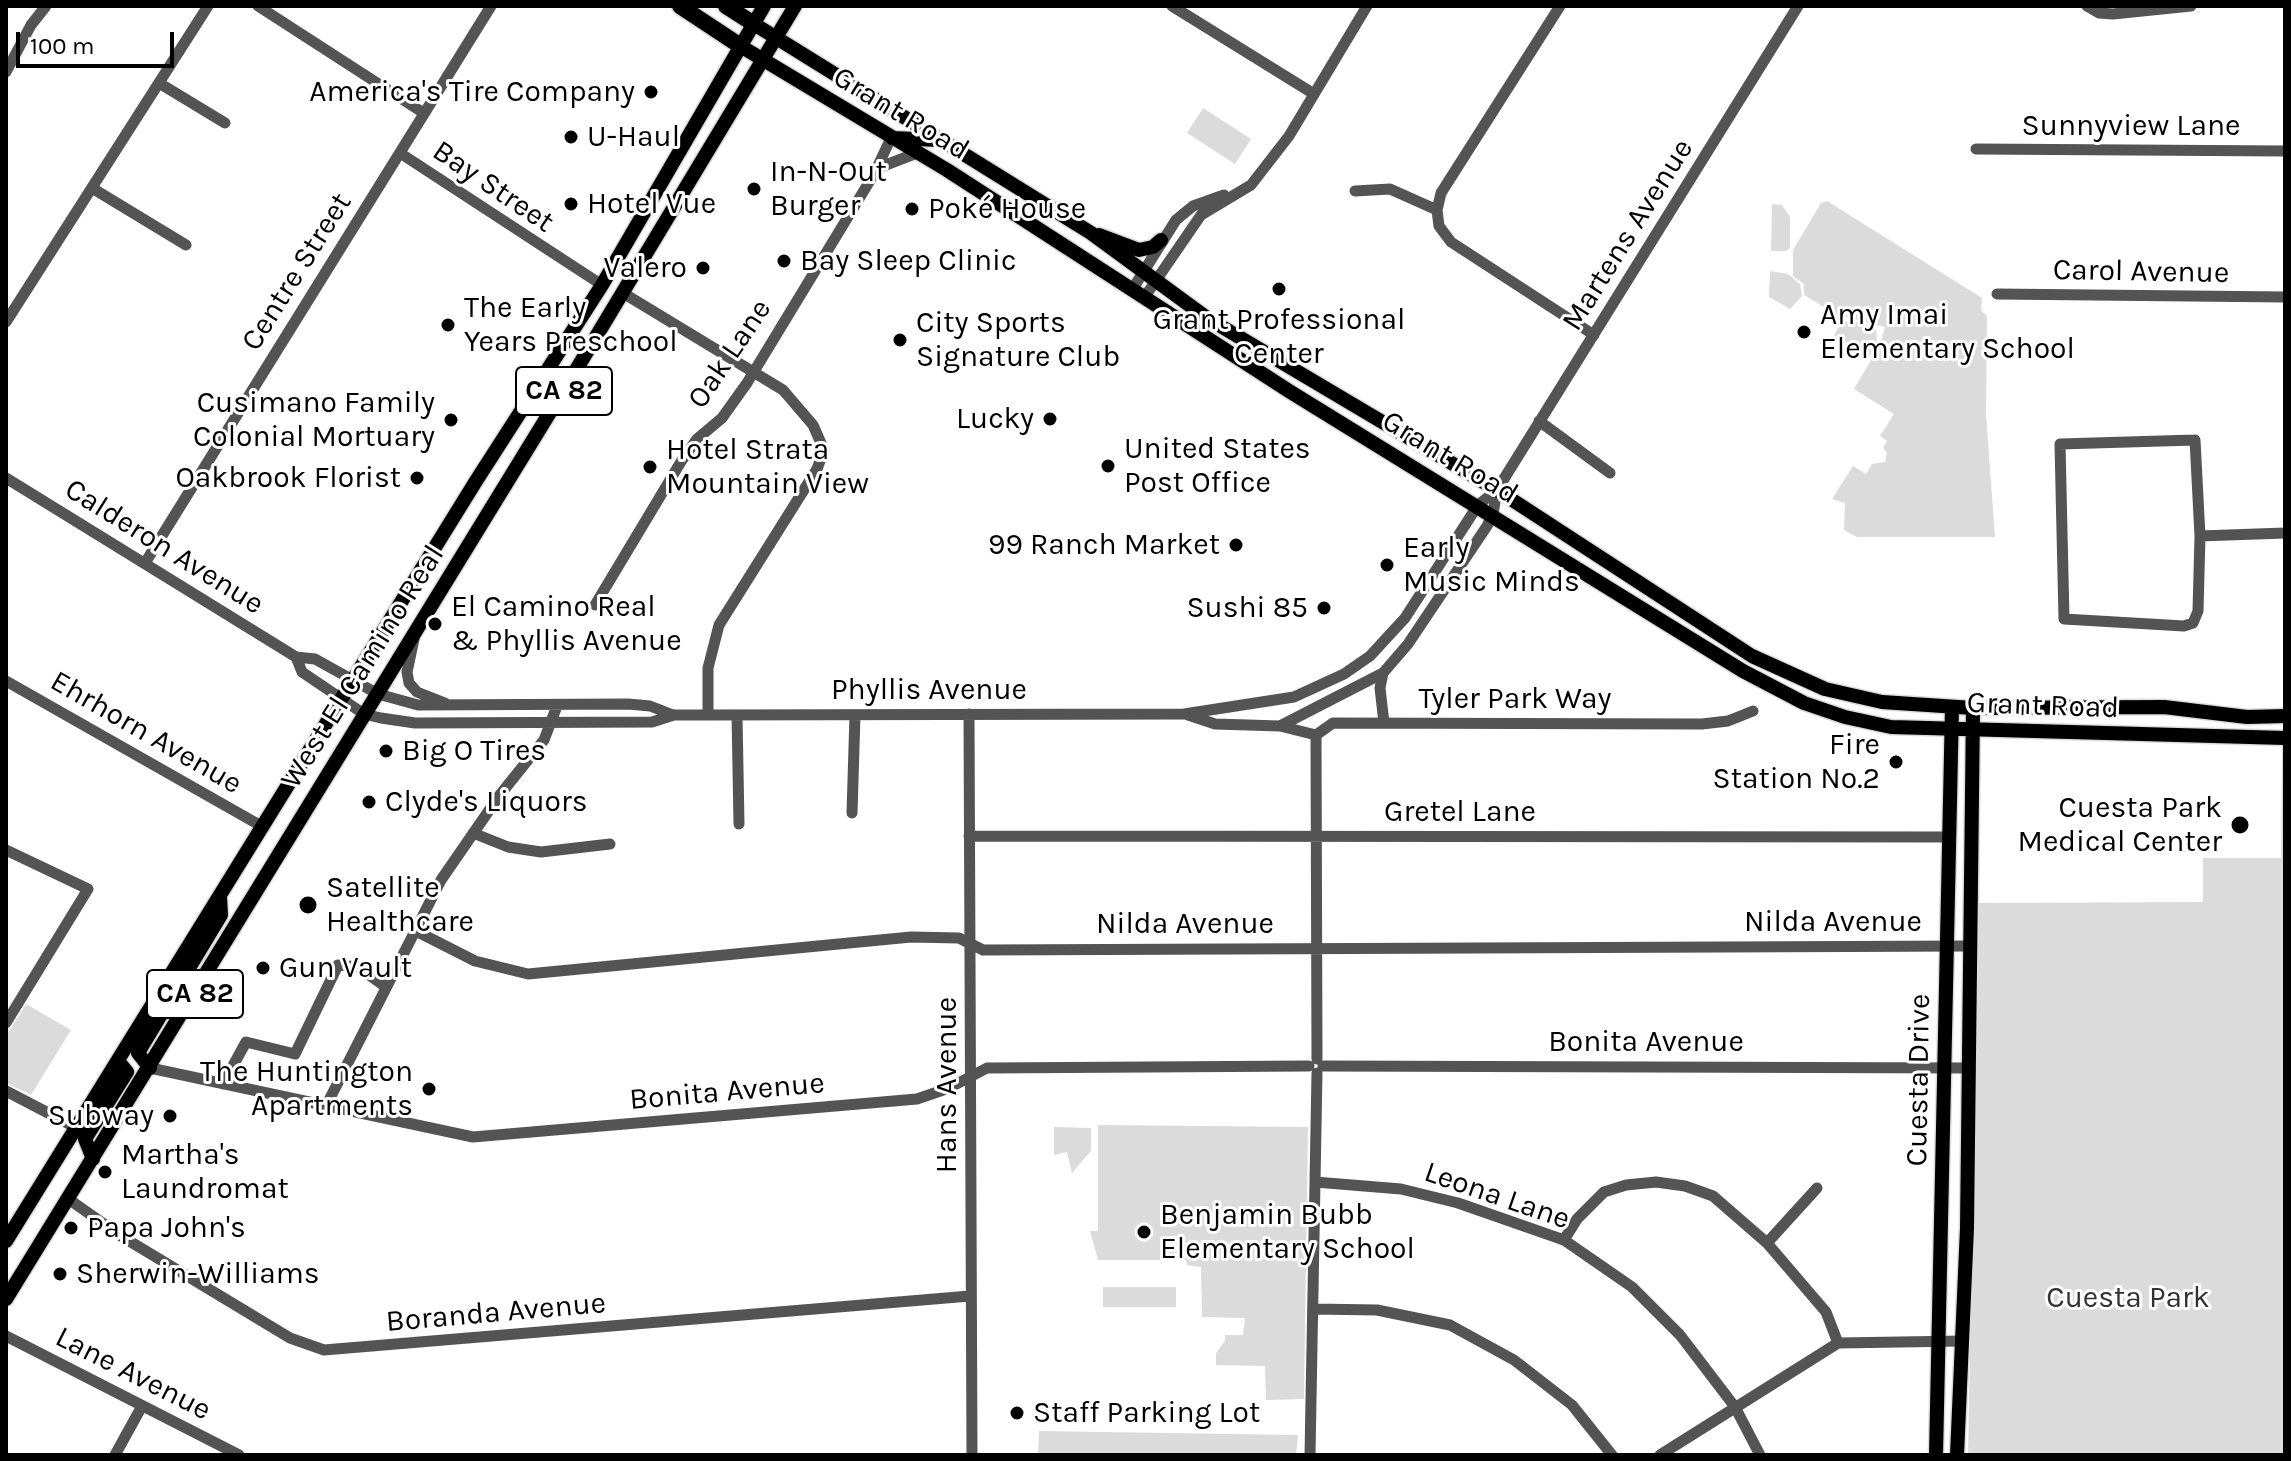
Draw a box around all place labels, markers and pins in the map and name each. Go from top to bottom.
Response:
place label: America's Tire Company [309,74,635,110]
marker: America's Tire Company [642,83,660,101]
place label: U-Haul [587,119,680,155]
marker: U-Haul [562,128,580,146]
place label: In-N-Out Burger [770,154,887,224]
marker: In-N-Out Burger [745,180,763,198]
place label: Hotel Vue [587,186,716,222]
place label: Poké House [928,191,1086,227]
marker: Hotel Vue [562,195,580,213]
marker: Poké House [903,200,921,218]
place label: Bay Sleep Clinic [800,243,1017,279]
place label: Valero [604,250,687,286]
marker: Bay Sleep Clinic [775,252,793,270]
marker: Valero [694,259,712,277]
marker: Grant Professional Center [1270,280,1288,298]
place label: The Early Years Preschool [464,290,678,360]
place label: Amy Imai Elementary School [1820,297,2075,368]
place label: Grant Professional Center [1153,302,1405,372]
place label: City Sports Signature Club [916,305,1120,376]
marker: The Early Years Preschool [439,316,457,334]
marker: Amy Imai Elementary School [1795,323,1813,341]
marker: City Sports Signature Club [891,331,909,349]
place label: Cusimano Family Colonial Mortuary [193,385,435,456]
place label: Lucky [956,401,1034,437]
marker: Lucky [1041,410,1059,428]
marker: Cusimano Family Colonial Mortuary [442,411,460,429]
place label: United States Post Office [1124,431,1311,502]
place label: Hotel Strata Mountain View [666,432,869,502]
marker: United States Post Office [1099,457,1117,475]
marker: Hotel Strata Mountain View [641,458,659,476]
place label: Oakbrook Florist [175,460,401,496]
marker: Oakbrook Florist [408,469,426,487]
place label: 99 Ranch Market [988,527,1220,563]
place label: Early Music Minds [1403,530,1580,600]
marker: 99 Ranch Market [1227,536,1245,554]
marker: Early Music Minds [1378,556,1396,574]
place label: El Camino Real & Phyllis Avenue [451,589,682,660]
place label: Sushi 85 [1186,590,1308,626]
marker: Sushi 85 [1315,599,1333,617]
marker: El Camino Real & Phyllis Avenue [426,615,444,633]
place label: Fire Station No.2 [1713,727,1880,798]
place label: Big O Tires [402,733,546,769]
marker: Big O Tires [377,742,395,760]
marker: Fire Station No.2 [1887,753,1905,771]
place label: Clyde's Liquors [385,784,588,820]
place label: Cuesta Park Medical Center [2018,790,2222,860]
marker: Clyde's Liquors [360,793,378,811]
marker: Cuesta Park Medical Center [2229,814,2251,836]
place label: Satellite Healthcare [326,870,474,940]
marker: Satellite Healthcare [297,894,319,916]
place label: Gun Vault [279,950,412,986]
marker: Gun Vault [254,959,272,977]
place label: The Huntington Apartments [200,1054,413,1124]
marker: The Huntington Apartments [420,1080,438,1098]
place label: Subway [48,1098,154,1134]
marker: Subway [161,1107,179,1125]
place label: Martha's Laundromat [121,1137,289,1208]
marker: Martha's Laundromat [96,1163,114,1181]
place label: Benjamin Bubb Elementary School [1160,1197,1415,1268]
place label: Papa John's [87,1210,246,1246]
marker: Papa John's [62,1219,80,1237]
marker: Benjamin Bubb Elementary School [1135,1223,1153,1241]
place label: Sherwin-Williams [76,1256,320,1292]
marker: Sherwin-Williams [51,1265,69,1283]
place label: Staff Parking Lot [1033,1395,1260,1431]
marker: Staff Parking Lot [1008,1404,1026,1422]

